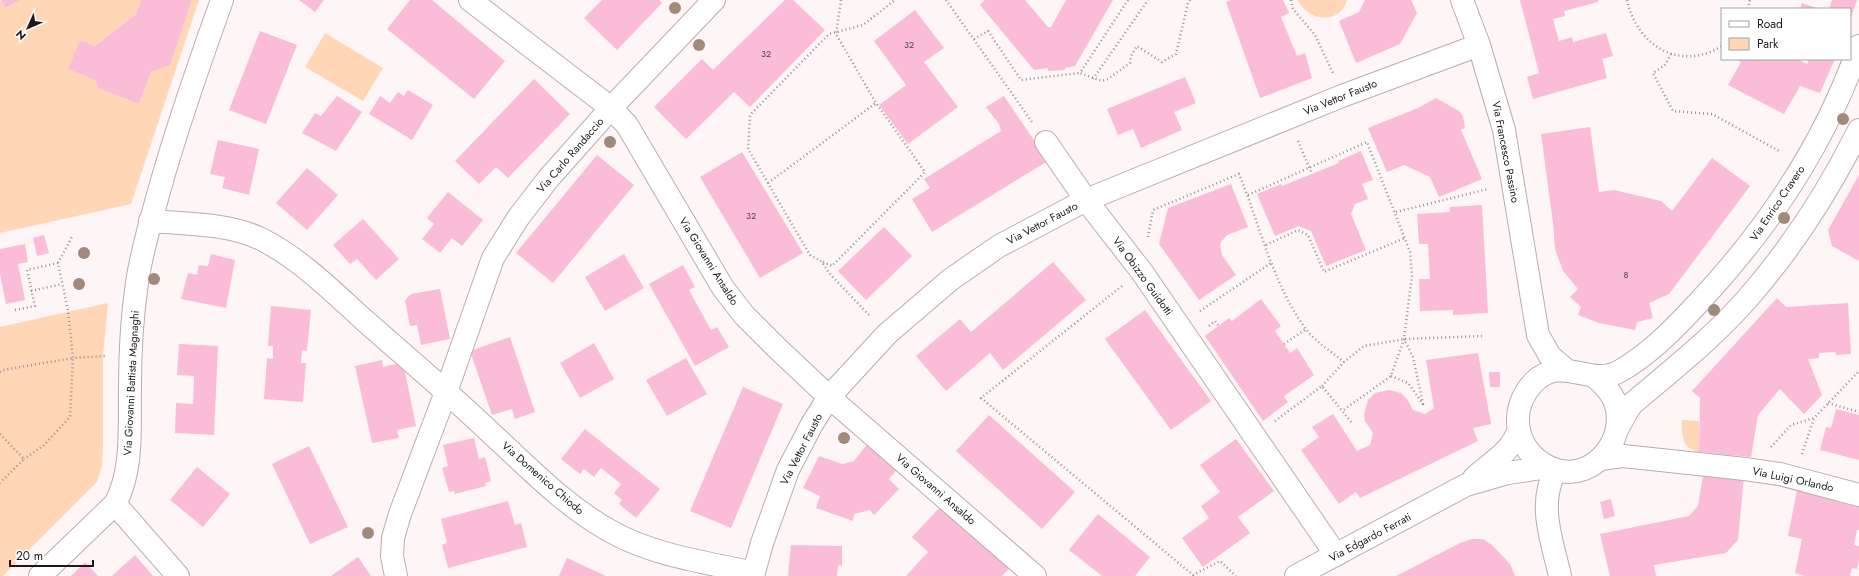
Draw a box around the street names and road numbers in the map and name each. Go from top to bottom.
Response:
street label: Via Vettor Fausto [1301,75,1379,119]
street label: Via Francesco Passino [1488,100,1524,204]
street label: Via Carlo Randaccio [533,114,607,196]
street label: Via Enrico Cravero [1746,162,1808,244]
street label: Via Vettor Fausto [1004,198,1080,248]
street label: Via Giovanni Ansaldo [675,214,743,308]
street label: Via Obizzo Guidotti [1109,233,1177,319]
street label: Via Giovanni Battista Magnaghi [119,310,143,456]
street label: Via Vettor Fausto [776,410,826,488]
street label: Via Domenico Chiodo [498,438,588,518]
street label: Via Giovanni Ansaldo [893,450,979,528]
street label: Via Luigi Orlando [1751,463,1835,495]
street label: Via Edgardo Ferrati [1326,508,1414,565]

